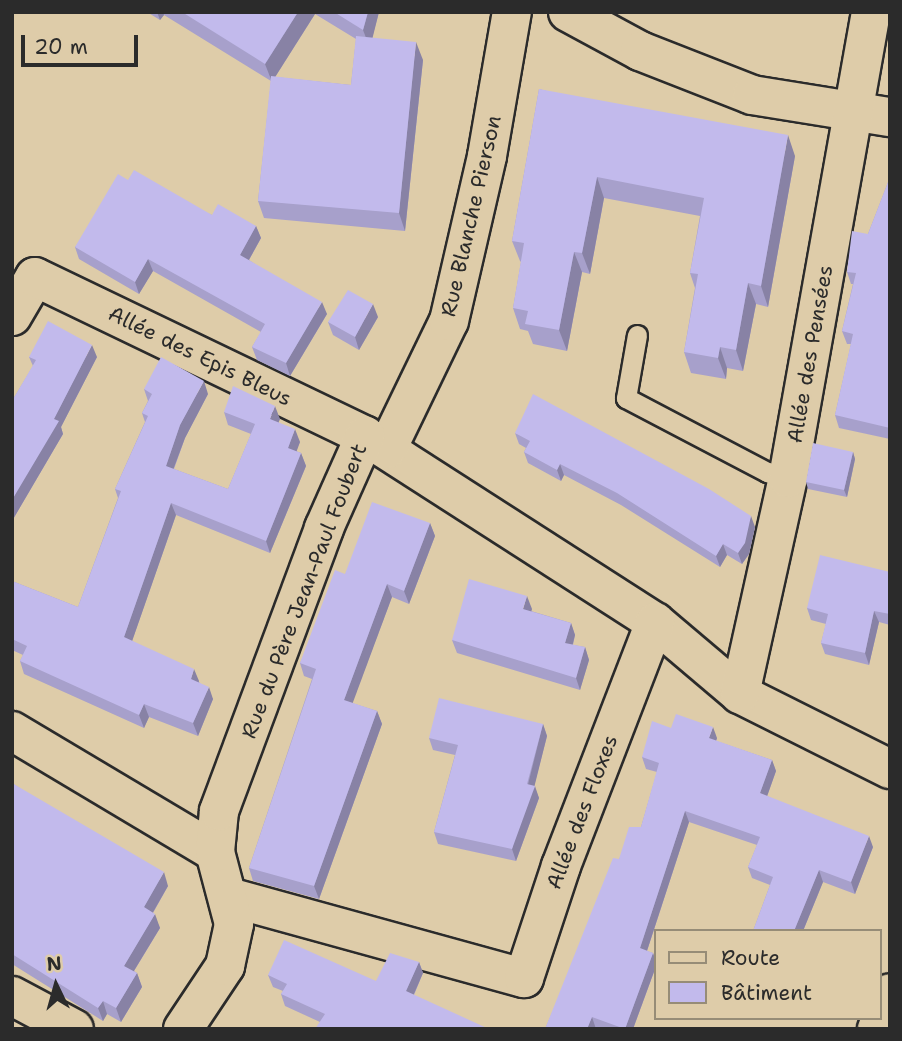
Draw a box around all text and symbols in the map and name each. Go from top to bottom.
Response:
scale bar [24,21,142,65]
text: 20 m [34,33,88,61]
street label: Rue Blanche Pierson [436,113,506,319]
street label: Allée des Pensées [782,263,838,445]
street label: Allée des Epis Bleus [104,301,296,411]
street label: Rue du Père Jean-Paul Foubert [236,440,372,742]
street label: Allée des Floxes [541,731,623,893]
legend [654,929,881,1020]
text: Route [721,944,780,972]
north arrow [21,950,91,1020]
text: N [46,950,63,977]
text: Bâtiment [721,979,812,1007]

